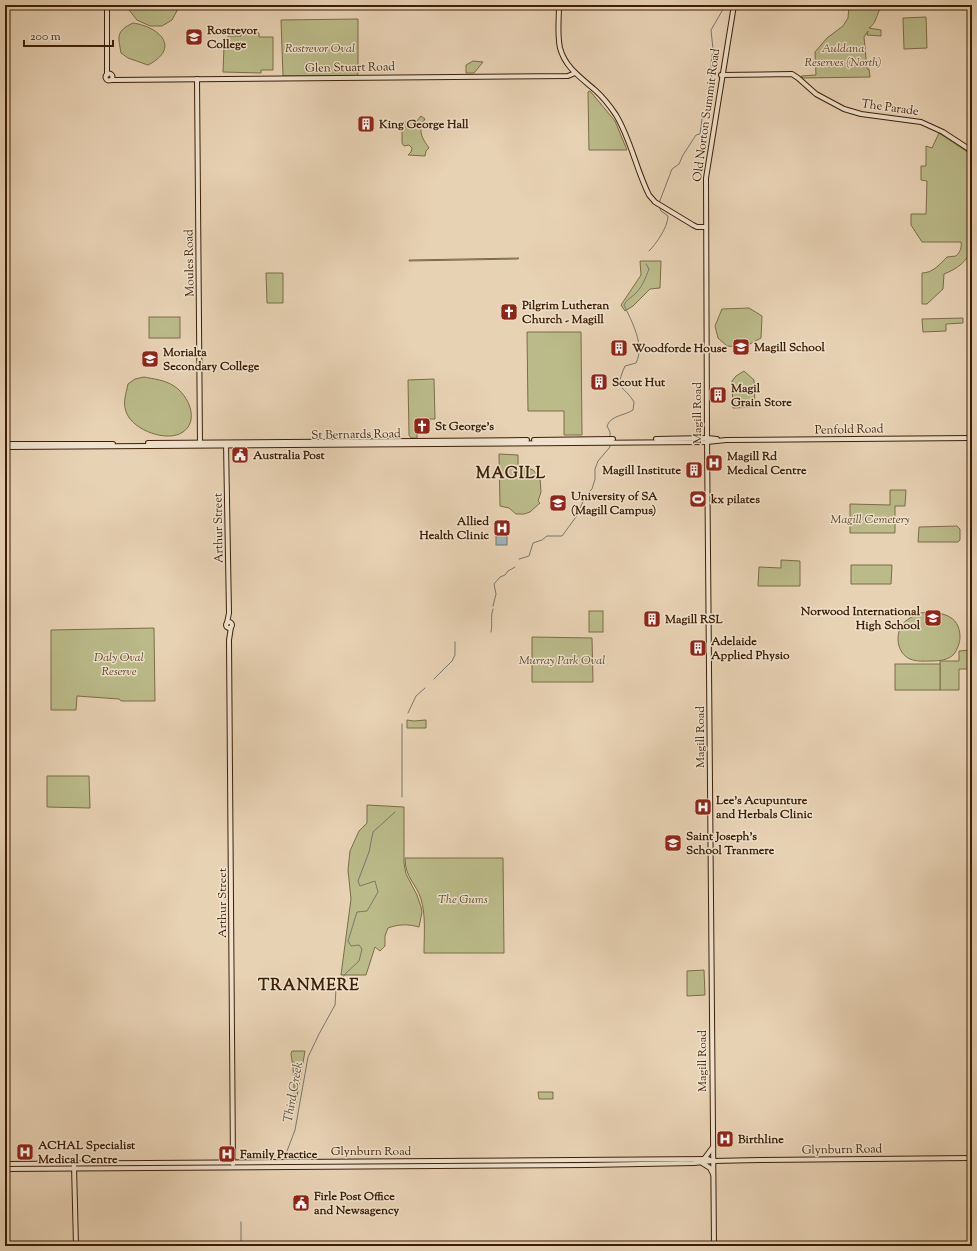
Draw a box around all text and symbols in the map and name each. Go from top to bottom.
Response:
scale bar [24,22,113,48]
place label: Rostrevor College [206,22,258,54]
school or university icon: Rostrevor College [184,27,204,47]
text: 200 m [30,28,61,46]
park label: Rostrevor Oval [285,40,355,58]
park label: Auldana Reserves (North) [805,40,881,72]
street label: Old Norton Summit Road [689,47,725,183]
street label: Glen Stuart Road [305,58,395,78]
street label: The Parade [860,95,920,121]
building icon: King George Hall [356,114,376,134]
place label: King George Hall [378,116,469,134]
street label: Moules Road [180,229,200,297]
place label: Pilgrim Lutheran Church - Magill [521,297,610,329]
church icon: Pilgrim Lutheran Church - Magill [499,302,519,322]
school or university icon: Magill School [731,337,751,357]
building icon: Woodforde House [609,338,629,358]
place label: Magill School [753,339,825,357]
place label: Woodforde House [631,340,728,358]
place label: Morialta Secondary College [162,344,260,376]
school or university icon: Morialta Secondary College [140,349,160,369]
building icon: Scout Hut [589,372,609,392]
place label: Scout Hut [612,374,666,392]
place label: Magil Grain Store [730,380,792,412]
street label: Magill Road [689,382,707,444]
building icon: Magil Grain Store [708,385,728,405]
church icon: St George’s [412,416,432,436]
place label: St George’s [435,418,494,436]
street label: Penfold Road [814,420,884,440]
street label: St Bernards Road [311,425,401,445]
public building icon: Australia Post [230,445,250,465]
place label: Australia Post [252,447,325,465]
place label: Magill Rd Medical Centre [726,448,807,480]
hospital icon: Magill Rd Medical Centre [704,453,724,473]
building icon: Magill Institute [684,460,704,480]
place label: Magill Institute [601,462,681,480]
district label: MAGILL [476,463,546,486]
place label: University of SA (Magill Campus) [570,488,658,520]
sports icon: kx pilates [688,489,708,509]
place label: kx pilates [710,491,760,509]
street label: Arthur Street [209,493,229,563]
school or university icon: University of SA (Magill Campus) [548,493,568,513]
park label: Magill Cemetery [830,511,910,529]
place label: Allied Health Clinic [418,513,490,545]
hospital icon: Allied Health Clinic [492,518,512,538]
place label: Norwood International High School [800,603,921,635]
school or university icon: Norwood International High School [923,608,943,628]
building icon: Magill RSL [642,609,662,629]
place label: Magill RSL [664,611,723,629]
place label: Adelaide Applied Physio [710,633,790,665]
building icon: Adelaide Applied Physio [688,638,708,658]
park label: Daly Oval Reserve [94,649,144,681]
park label: Murray Park Oval [519,652,605,670]
street label: Magill Road [692,706,710,768]
place label: Lee's Acupunture and Herbals Clinic [715,792,813,824]
hospital icon: Lee's Acupunture and Herbals Clinic [693,797,713,817]
place label: Saint Joseph's School Tranmere [686,828,775,860]
school or university icon: Saint Joseph's School Tranmere [663,833,683,853]
street label: Arthur Street [214,868,232,938]
park label: The Gums [438,891,488,909]
district label: TRANMERE [258,975,360,998]
street label: Magill Road [694,1030,712,1092]
water label: Third Creek [280,1060,308,1124]
hospital icon: Birthline [715,1129,735,1149]
place label: Birthline [737,1131,784,1149]
place label: ACHAL Specialist Medical Centre [37,1137,136,1169]
street label: Glynburn Road [802,1140,883,1160]
hospital icon: ACHAL Specialist Medical Centre [15,1142,35,1162]
street label: Glynburn Road [331,1143,412,1161]
hospital icon: Family Practice [217,1144,237,1164]
place label: Family Practice [239,1146,318,1164]
place label: Firle Post Office and Newsagency [313,1188,399,1220]
public building icon: Firle Post Office and Newsagency [291,1193,311,1213]

